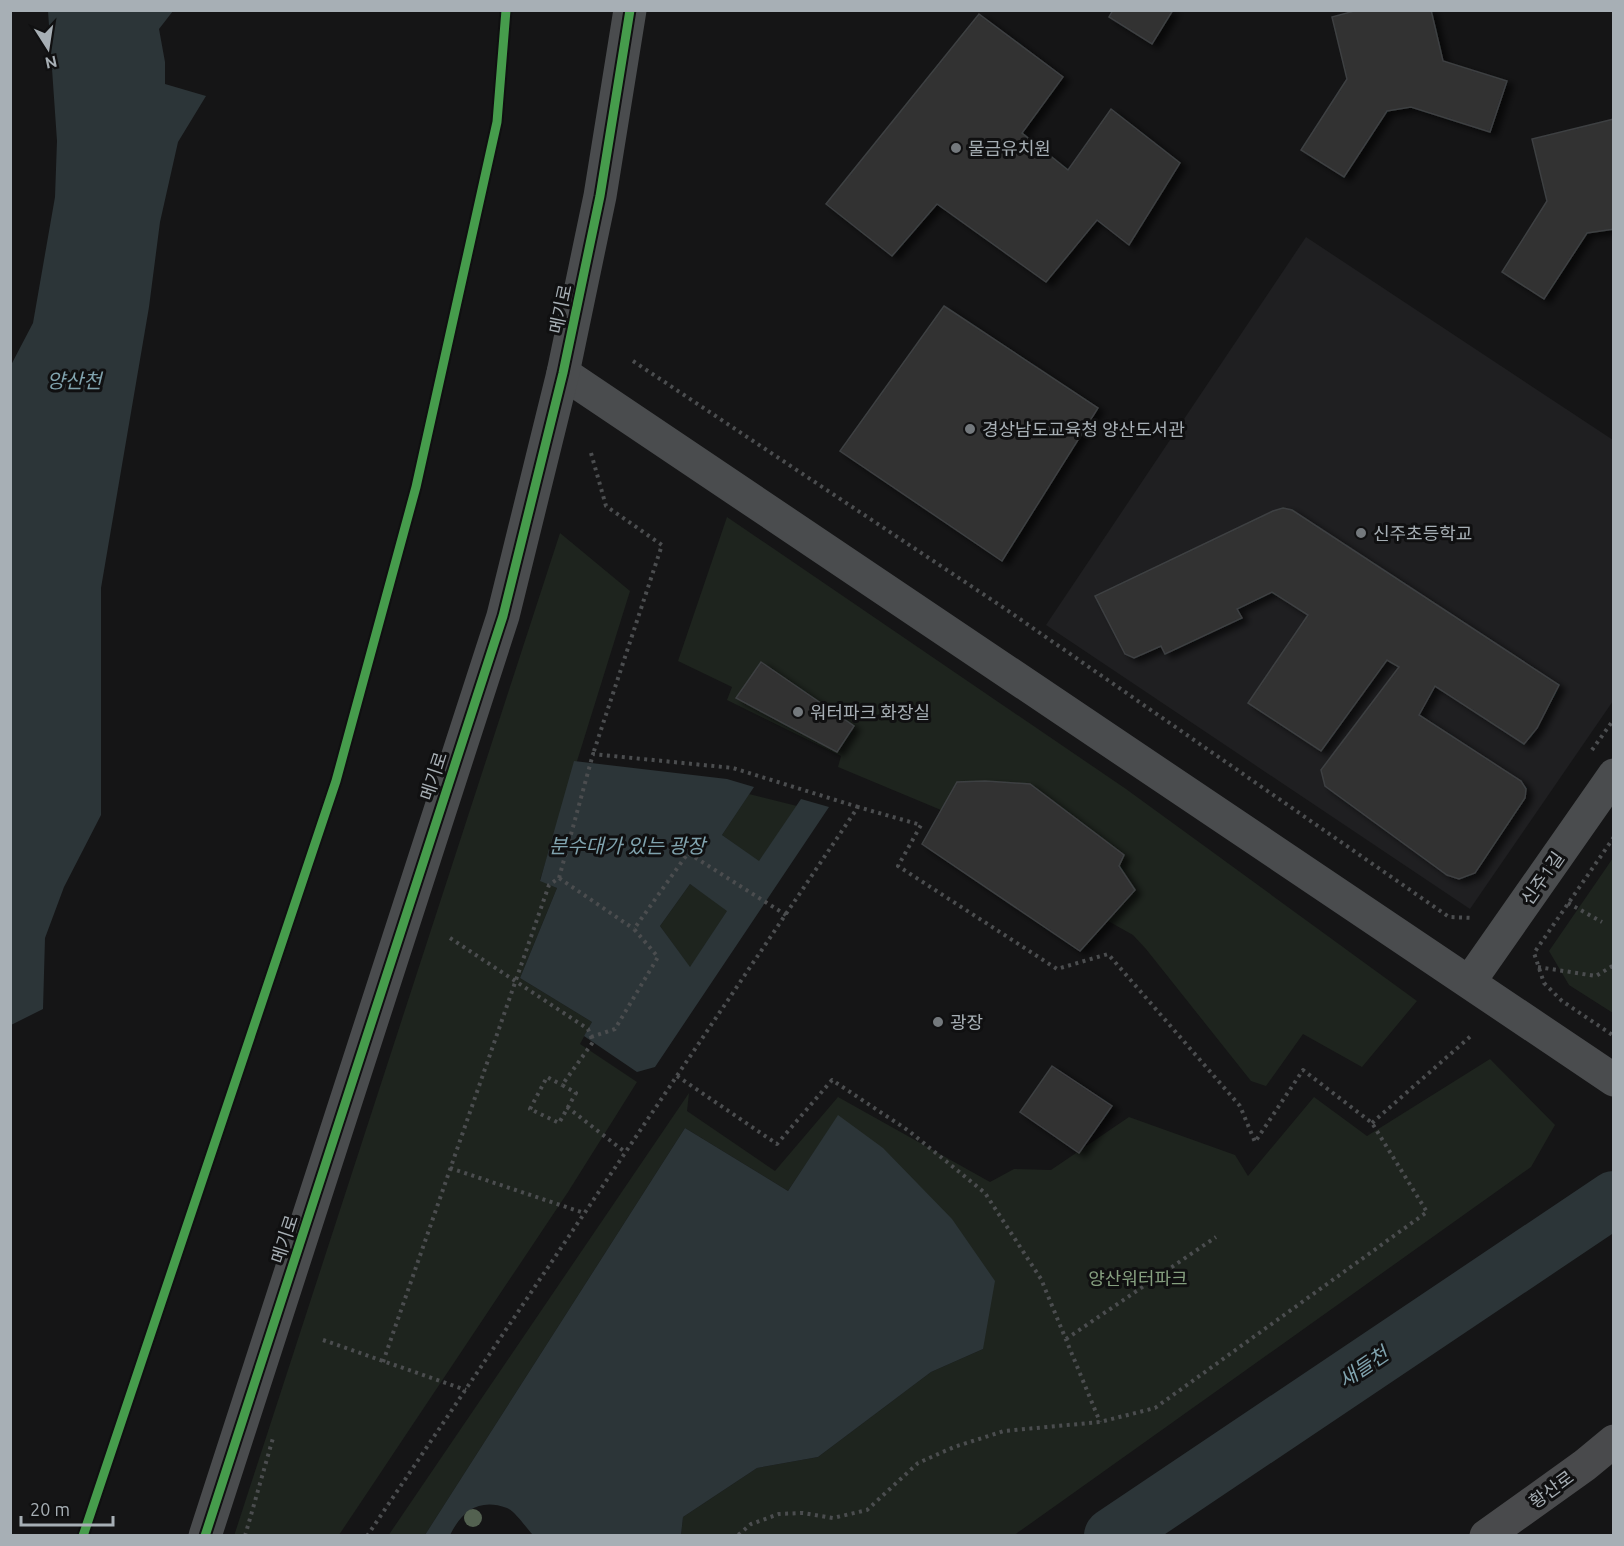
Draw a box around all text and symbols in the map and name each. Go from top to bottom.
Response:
north arrow [18,18,78,78]
text: N [43,53,59,73]
place label: 물금유치원 [968,138,1051,158]
marker: 물금유치원 [949,141,963,155]
street label: 메기로 [545,283,575,335]
water label: 양산천 [46,369,104,392]
place label: 경상남도교육청 양산도서관 [982,419,1185,439]
marker: 경상남도교육청 양산도서관 [963,422,977,436]
place label: 신주초등학교 [1373,523,1472,543]
marker: 신주초등학교 [1354,526,1368,540]
place label: 워터파크 화장실 [810,702,930,722]
marker: 워터파크 화장실 [791,705,805,719]
street label: 메기로 [416,749,450,803]
water label: 분수대가 있는 광장 [549,834,708,857]
street label: 신주1길 [1517,848,1567,908]
place label: 광장 [950,1012,983,1032]
marker: 광장 [931,1015,945,1029]
street label: 메기로 [267,1212,301,1266]
park label: 양산워터파크 [1088,1268,1188,1288]
water label: 새들천 [1334,1341,1394,1392]
street label: 황산로 [1525,1466,1577,1512]
scale bar [21,1489,112,1527]
text: 20 m [30,1499,70,1519]

